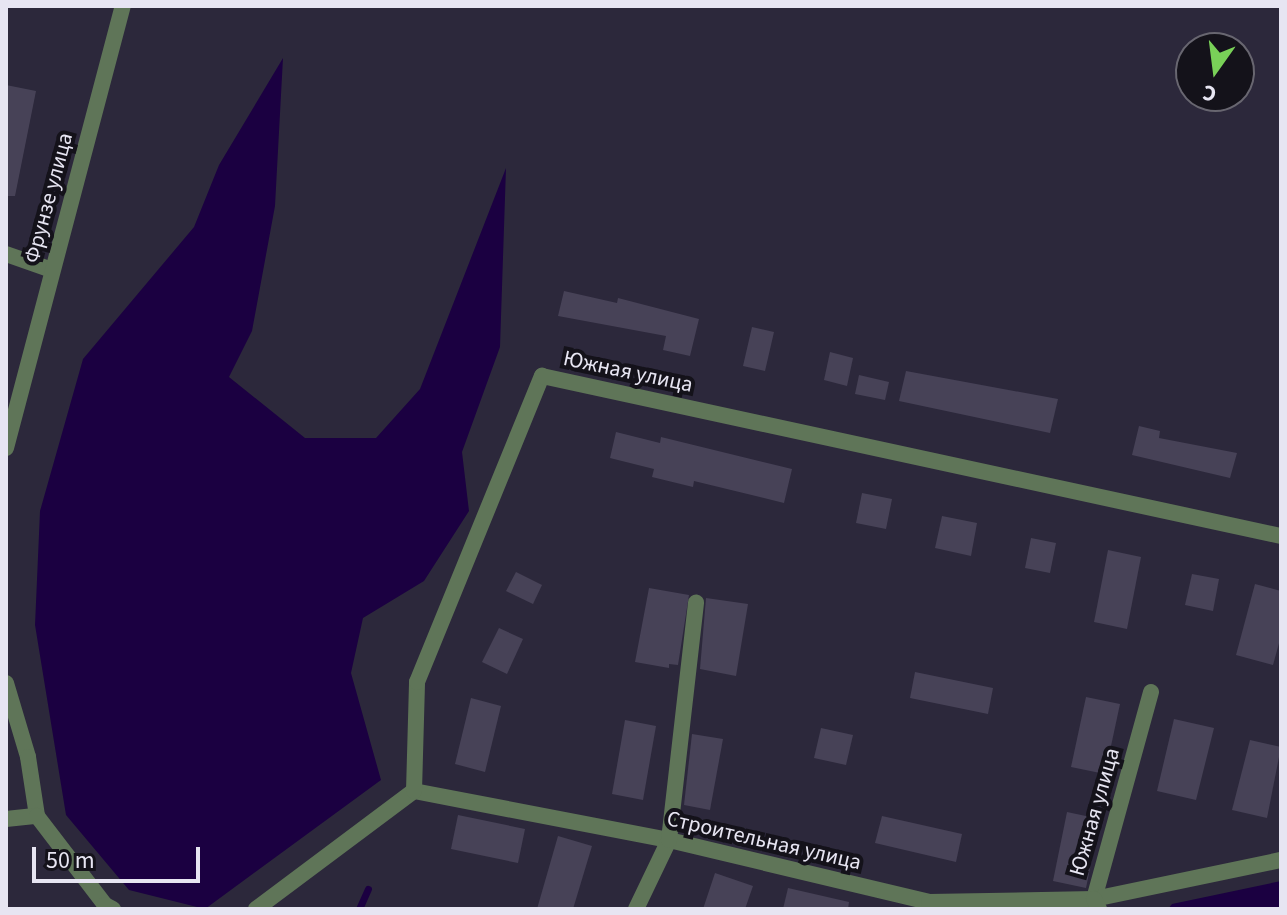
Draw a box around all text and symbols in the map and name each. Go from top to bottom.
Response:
north arrow [1175,32,1255,112]
text: С [1200,76,1220,110]
street label: Фрунзе улица [19,130,79,266]
street label: Южная улица [561,345,695,399]
street label: Южная улица [1064,745,1126,879]
street label: Строительная улица [664,806,864,876]
scale bar [36,831,204,881]
text: 50 m [46,843,95,878]

